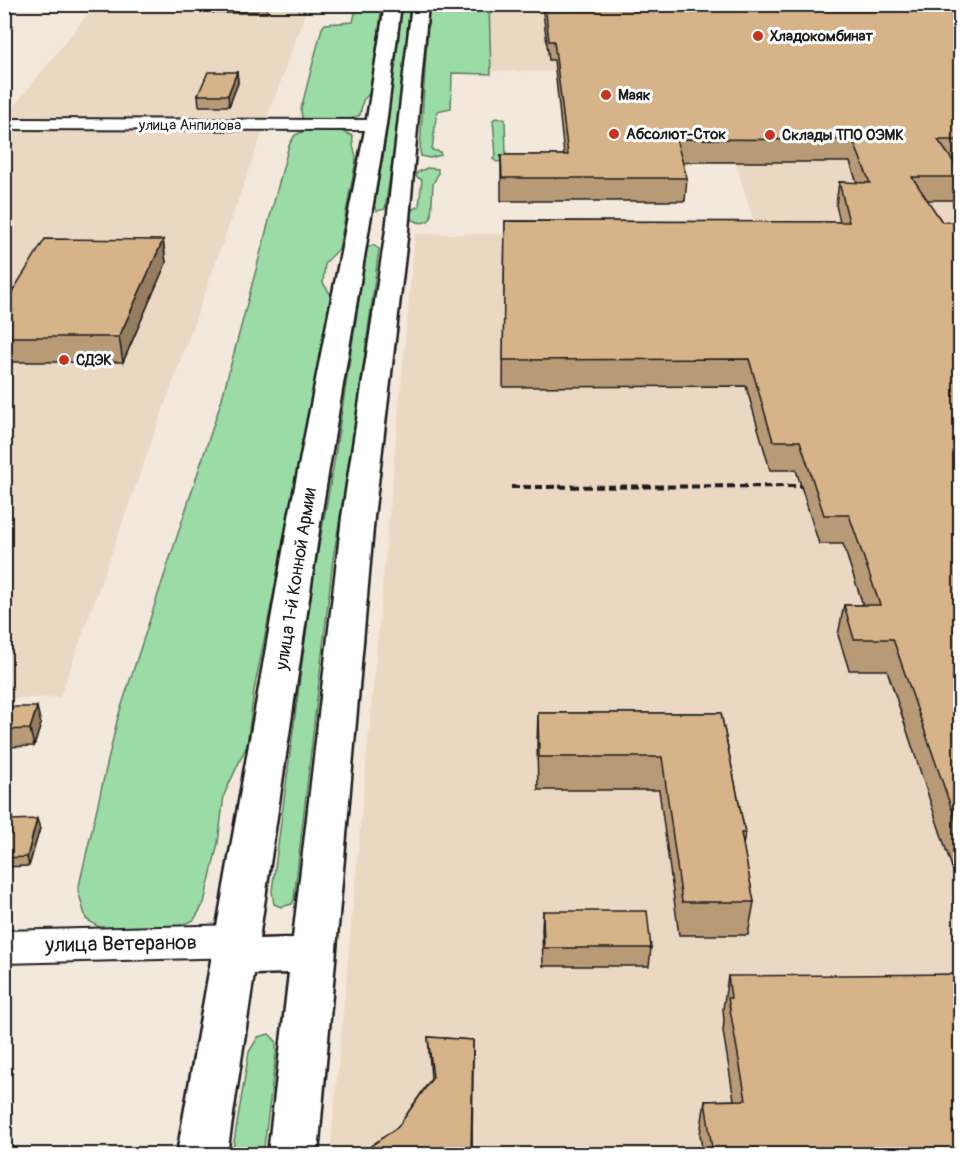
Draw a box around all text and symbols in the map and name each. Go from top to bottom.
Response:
place label: Хладокомбинат [770,27,873,46]
marker: Хладокомбинат [751,29,765,43]
place label: Маяк [618,86,651,105]
marker: Маяк [599,88,613,102]
street label: улица Анпилова [138,116,241,135]
place label: Абсолют-Сток [626,125,726,144]
place label: Склады ТПО ОЭМК [782,126,904,145]
marker: Абсолют-Сток [607,127,621,141]
marker: Склады ТПО ОЭМК [763,128,777,142]
place label: СДЭК [76,351,112,370]
marker: СДЭК [57,353,71,367]
street label: улица 1-й Конной Армии [270,486,322,673]
street label: улица Ветеранов [44,929,197,959]

